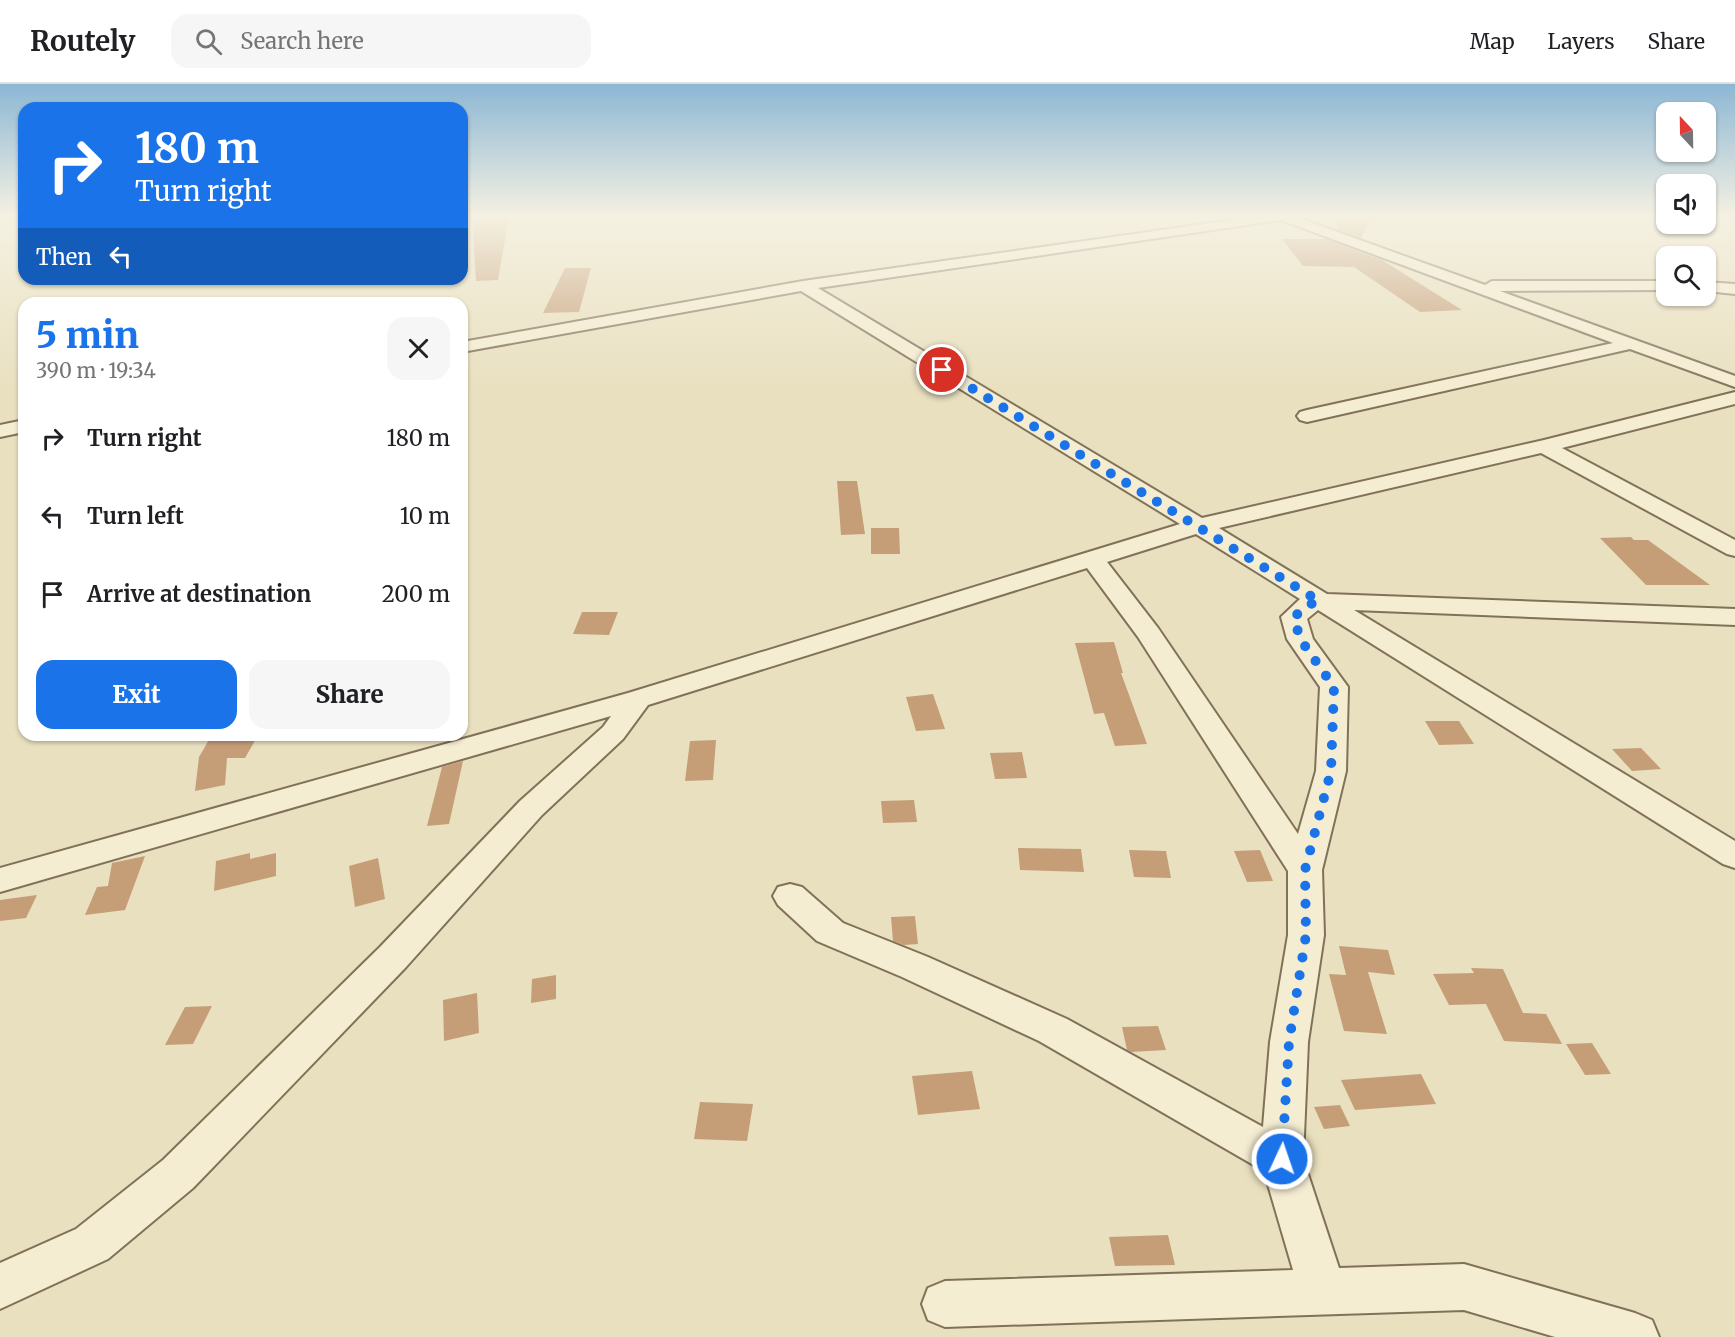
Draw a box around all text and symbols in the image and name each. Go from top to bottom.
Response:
search box [171,14,591,68]
text: Routely [30,23,135,59]
icon: search [192,25,225,58]
text: Search here [240,27,364,55]
text: Map [1470,28,1515,55]
text: Layers [1548,28,1615,55]
text: Share [1648,28,1705,55]
north arrow [1656,102,1716,162]
map controls [1656,102,1716,306]
text: 180 m [135,122,259,174]
icon: right [36,126,114,204]
text: Turn right [135,174,272,208]
button: sound [1656,174,1716,234]
icon: left [104,240,137,273]
text: Then [36,243,92,271]
button: search [1656,246,1716,306]
text: 5 min [36,313,139,358]
button: close [387,317,450,380]
pin [916,344,967,395]
icon: arrive [925,353,958,386]
text: 390 m · 19:34 [36,358,156,383]
icon: right [36,422,69,455]
text: Turn right [87,424,201,452]
text: 180 m [386,424,450,452]
icon: left [36,500,69,533]
text: Turn left [87,502,184,530]
text: 10 m [400,502,450,530]
icon: arrive [36,578,69,611]
text: Arrive at destination [87,580,311,608]
text: 200 m [382,580,450,608]
button: Exit [36,660,237,729]
button: Share [249,660,450,729]
position arrow [1250,1127,1314,1191]

